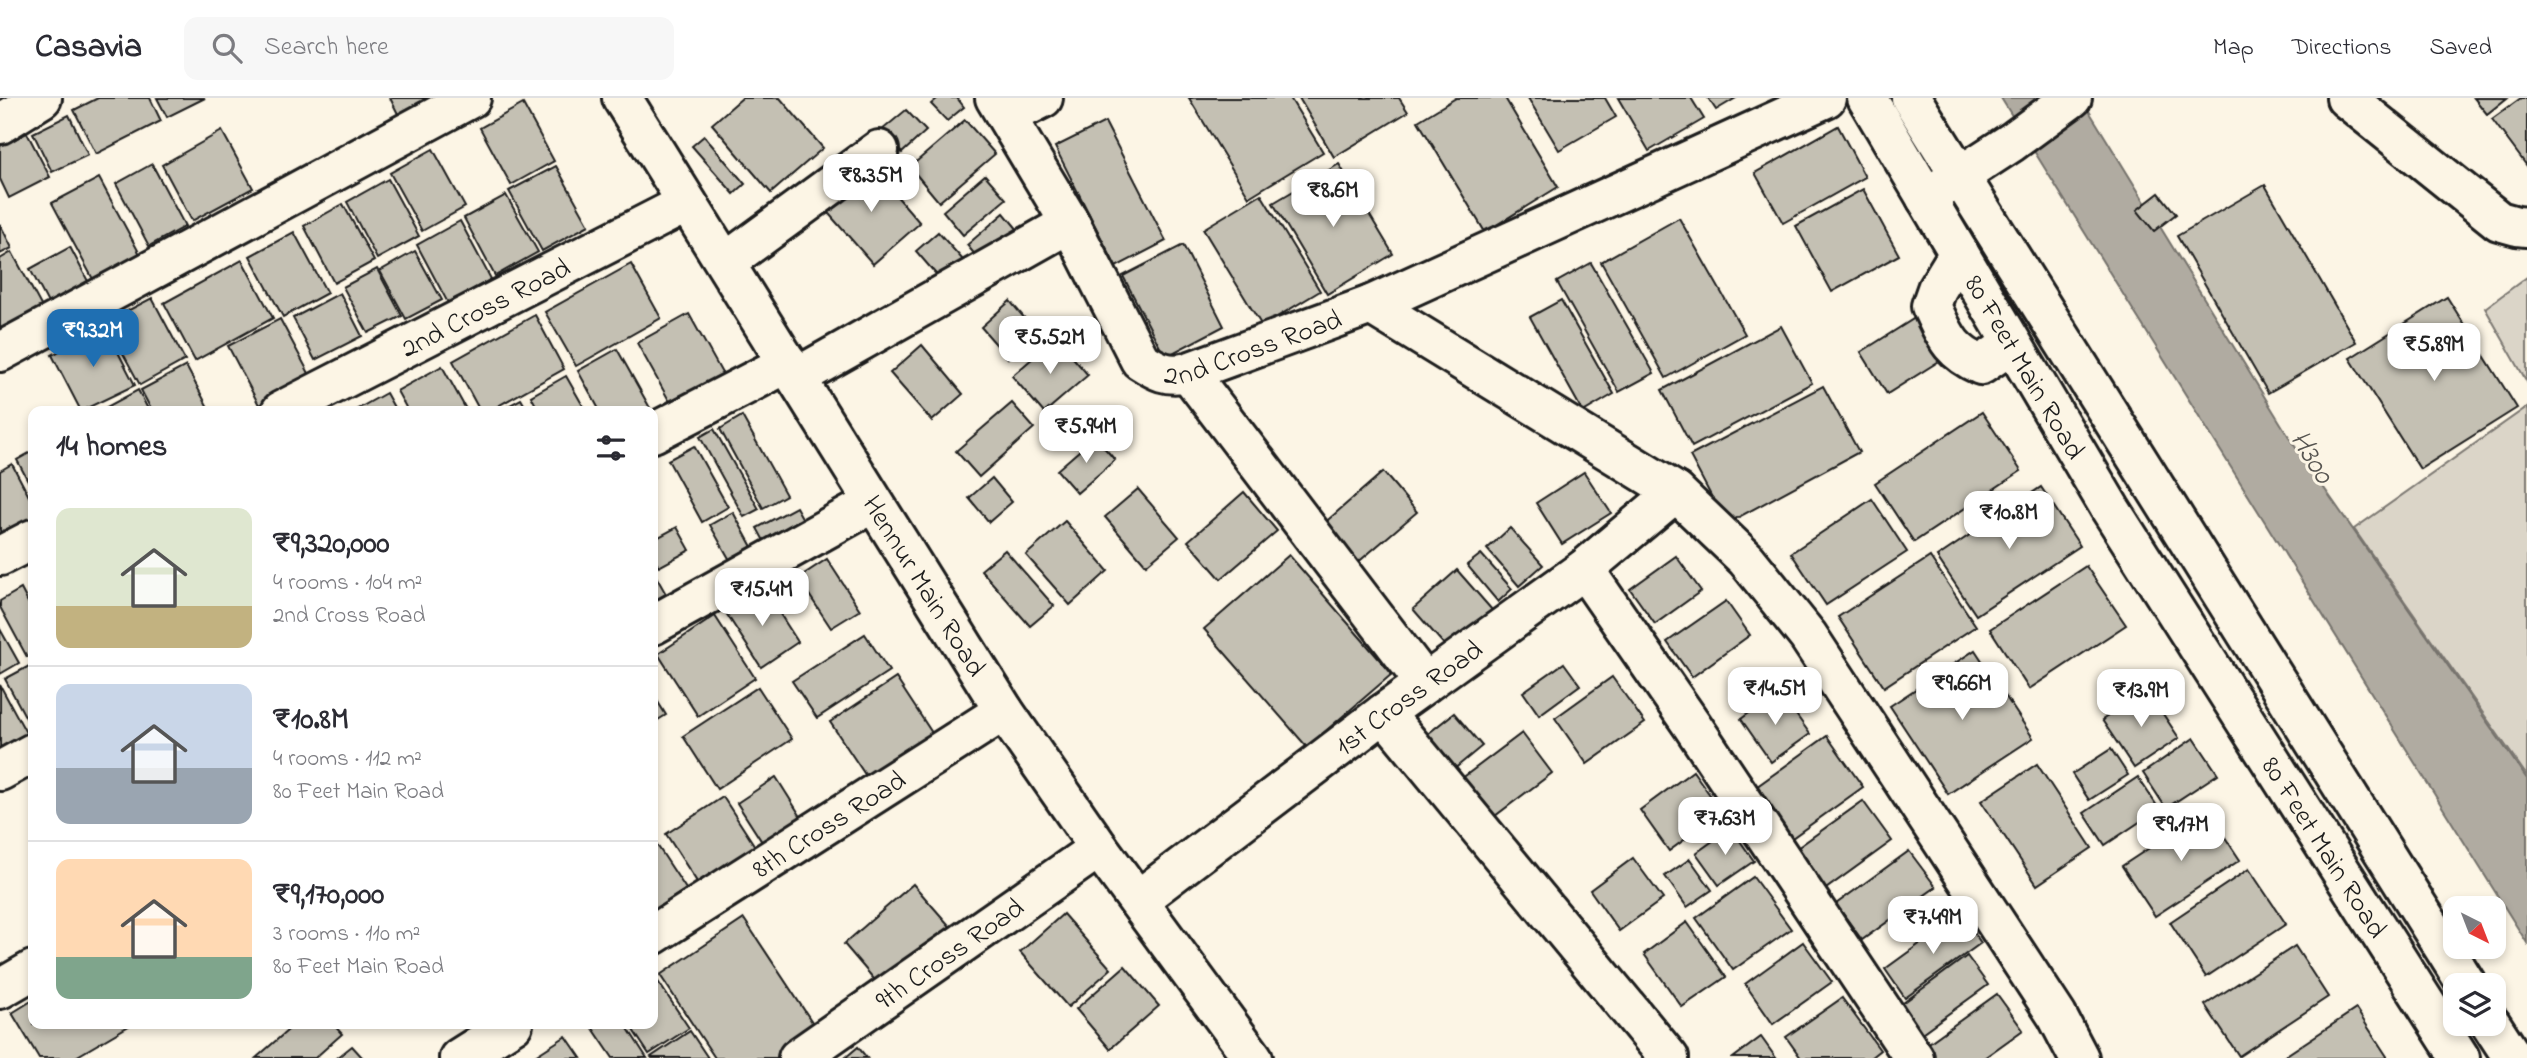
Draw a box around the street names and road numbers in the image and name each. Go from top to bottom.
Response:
street label: 2nd Cross Road [394,249,579,370]
street label: 80 Feet Main Road [1952,268,2094,468]
street label: 2nd Cross Road [1163,300,1348,398]
street label: Hennur Main Road [850,488,995,686]
street label: 1st Cross Road [1327,631,1493,767]
street label: 80 Feet Main Road [2249,750,2396,948]
street label: 8th Cross Road [745,761,915,891]
street label: 9th Cross Road [868,889,1034,1022]

